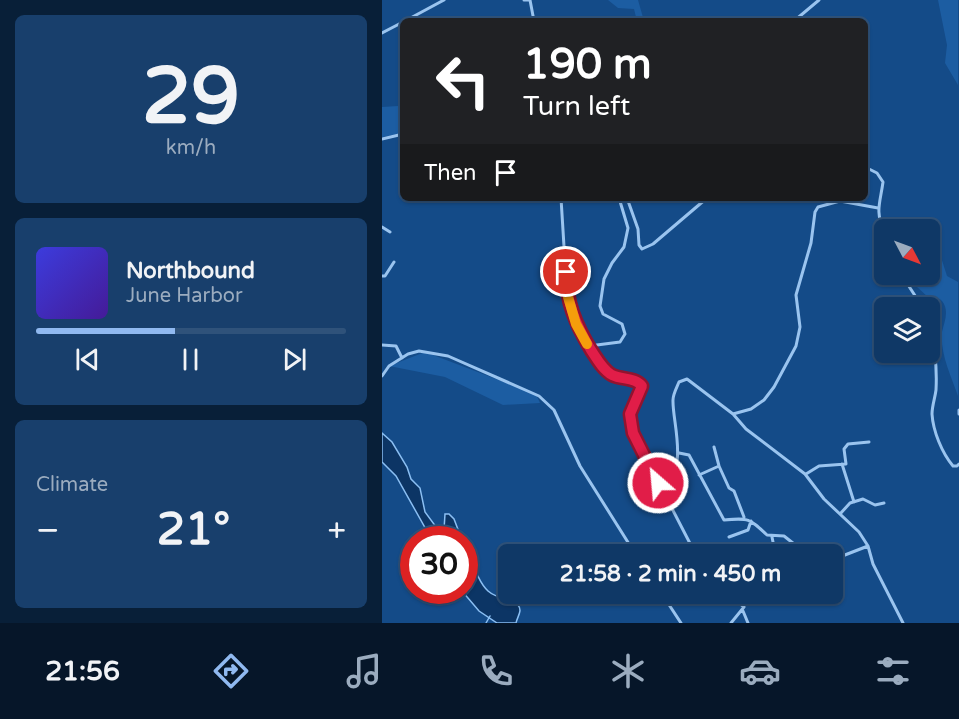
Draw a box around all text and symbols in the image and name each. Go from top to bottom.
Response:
text: 190 m [523,39,652,90]
icon: left [424,42,502,120]
text: 29 [142,50,240,144]
text: Turn left [523,90,630,123]
text: km/h [166,136,216,160]
icon: arrive [489,156,522,189]
text: Then [424,160,477,186]
north arrow [874,219,940,285]
map controls [874,219,940,363]
pin [540,246,591,297]
icon: arrive [549,255,582,288]
text: Northbound [126,258,255,284]
text: June Harbor [126,284,243,308]
button: layers [874,297,940,363]
icon: previous [71,343,104,376]
icon: pause [174,343,207,376]
icon: next [278,343,311,376]
position arrow [626,451,690,515]
text: Climate [36,473,108,497]
text: 21° [157,503,230,557]
text: − [36,511,60,550]
text: + [327,511,346,550]
speed limit sign: 30 [400,526,478,604]
text: 21:58 · 2 min · 450 m [560,561,781,587]
icon: directions [210,650,252,692]
icon: music [343,650,385,692]
icon: phone [475,650,517,692]
icon: climate [607,650,649,692]
icon: car [739,650,781,692]
icon: filters [872,650,914,692]
text: 21:56 [45,655,120,688]

